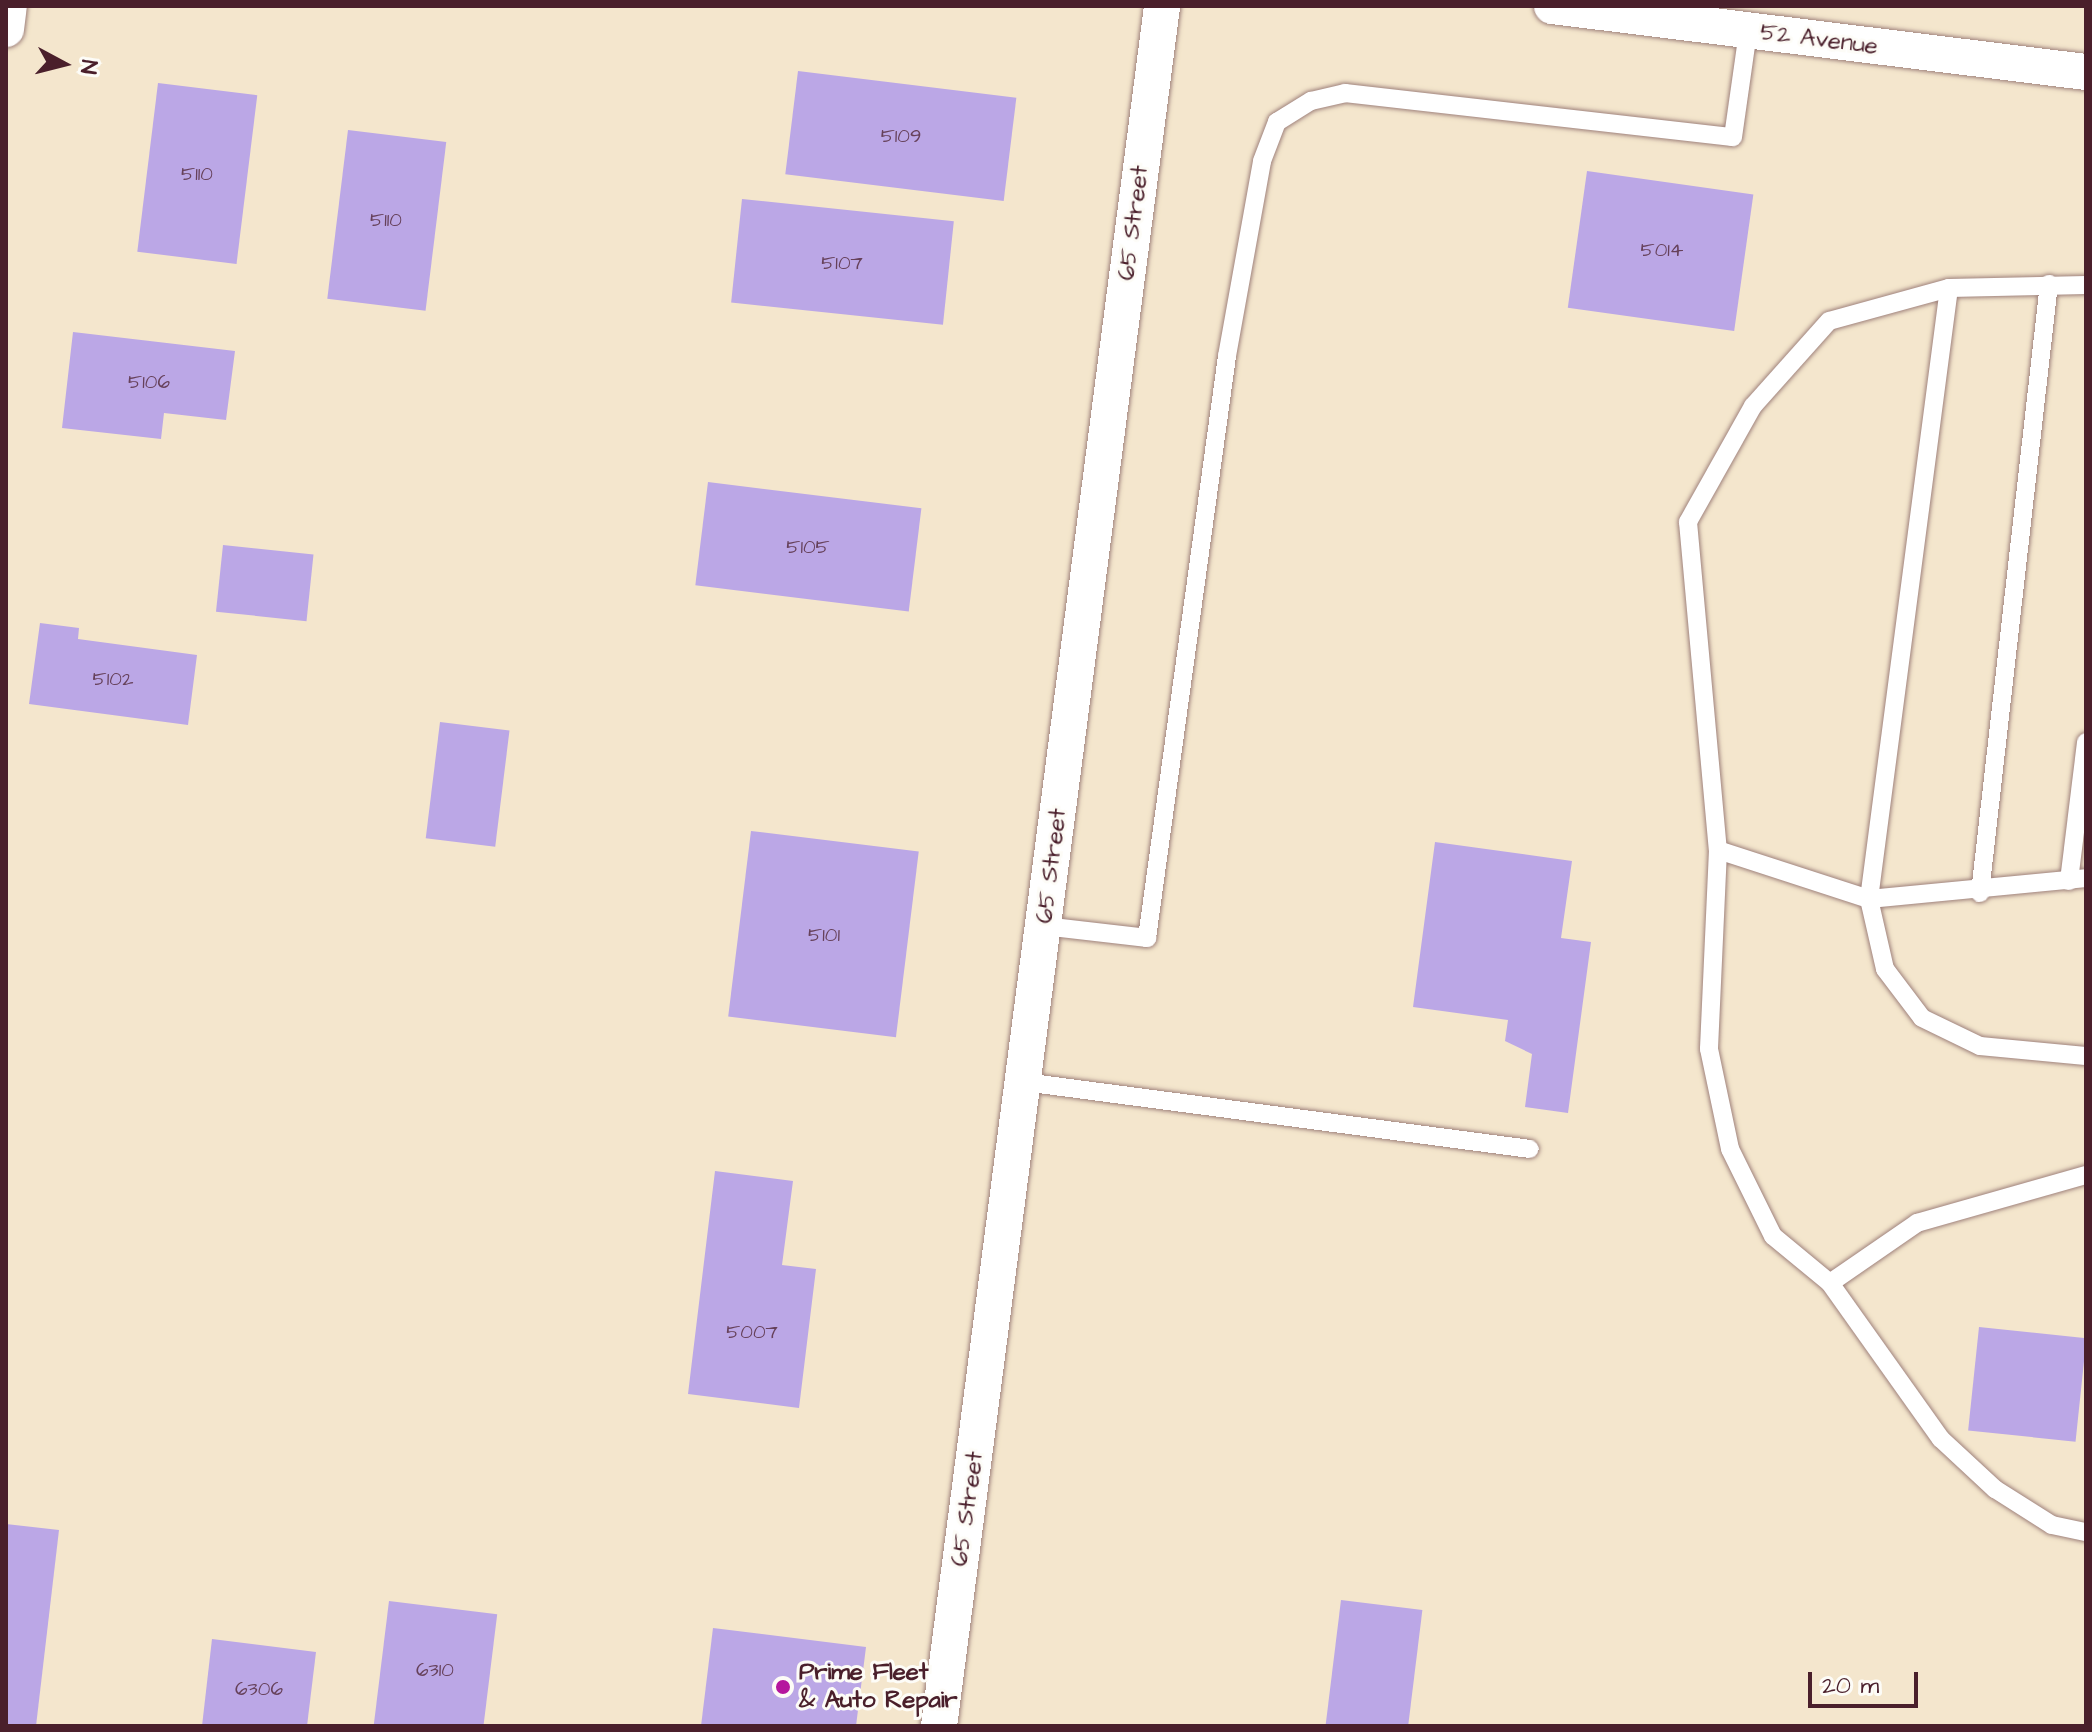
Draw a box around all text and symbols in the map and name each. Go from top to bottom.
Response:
street label: 52 Avenue [1759,18,1879,62]
north arrow [24,24,104,104]
text: N [72,58,105,76]
house number: 5109 [881,124,921,148]
house number: 5110 [181,162,213,186]
street label: 65 Street [1113,164,1155,282]
house number: 5110 [370,208,402,232]
house number: 5014 [1641,238,1683,262]
house number: 5107 [821,251,863,275]
house number: 5106 [128,370,170,394]
house number: 5105 [786,535,830,559]
house number: 5102 [93,667,133,691]
street label: 65 Street [1031,807,1073,925]
house number: 5101 [808,923,840,947]
house number: 5007 [726,1320,778,1344]
street label: 65 Street [946,1450,990,1568]
scale bar [1812,1656,1922,1706]
house number: 6310 [416,1658,454,1682]
place label: Prime Fleet & Auto Repair [799,1659,958,1715]
text: 20 m [1822,1669,1879,1703]
house number: 6306 [235,1677,283,1701]
marker: Prime Fleet & Auto Repair [774,1678,792,1696]

